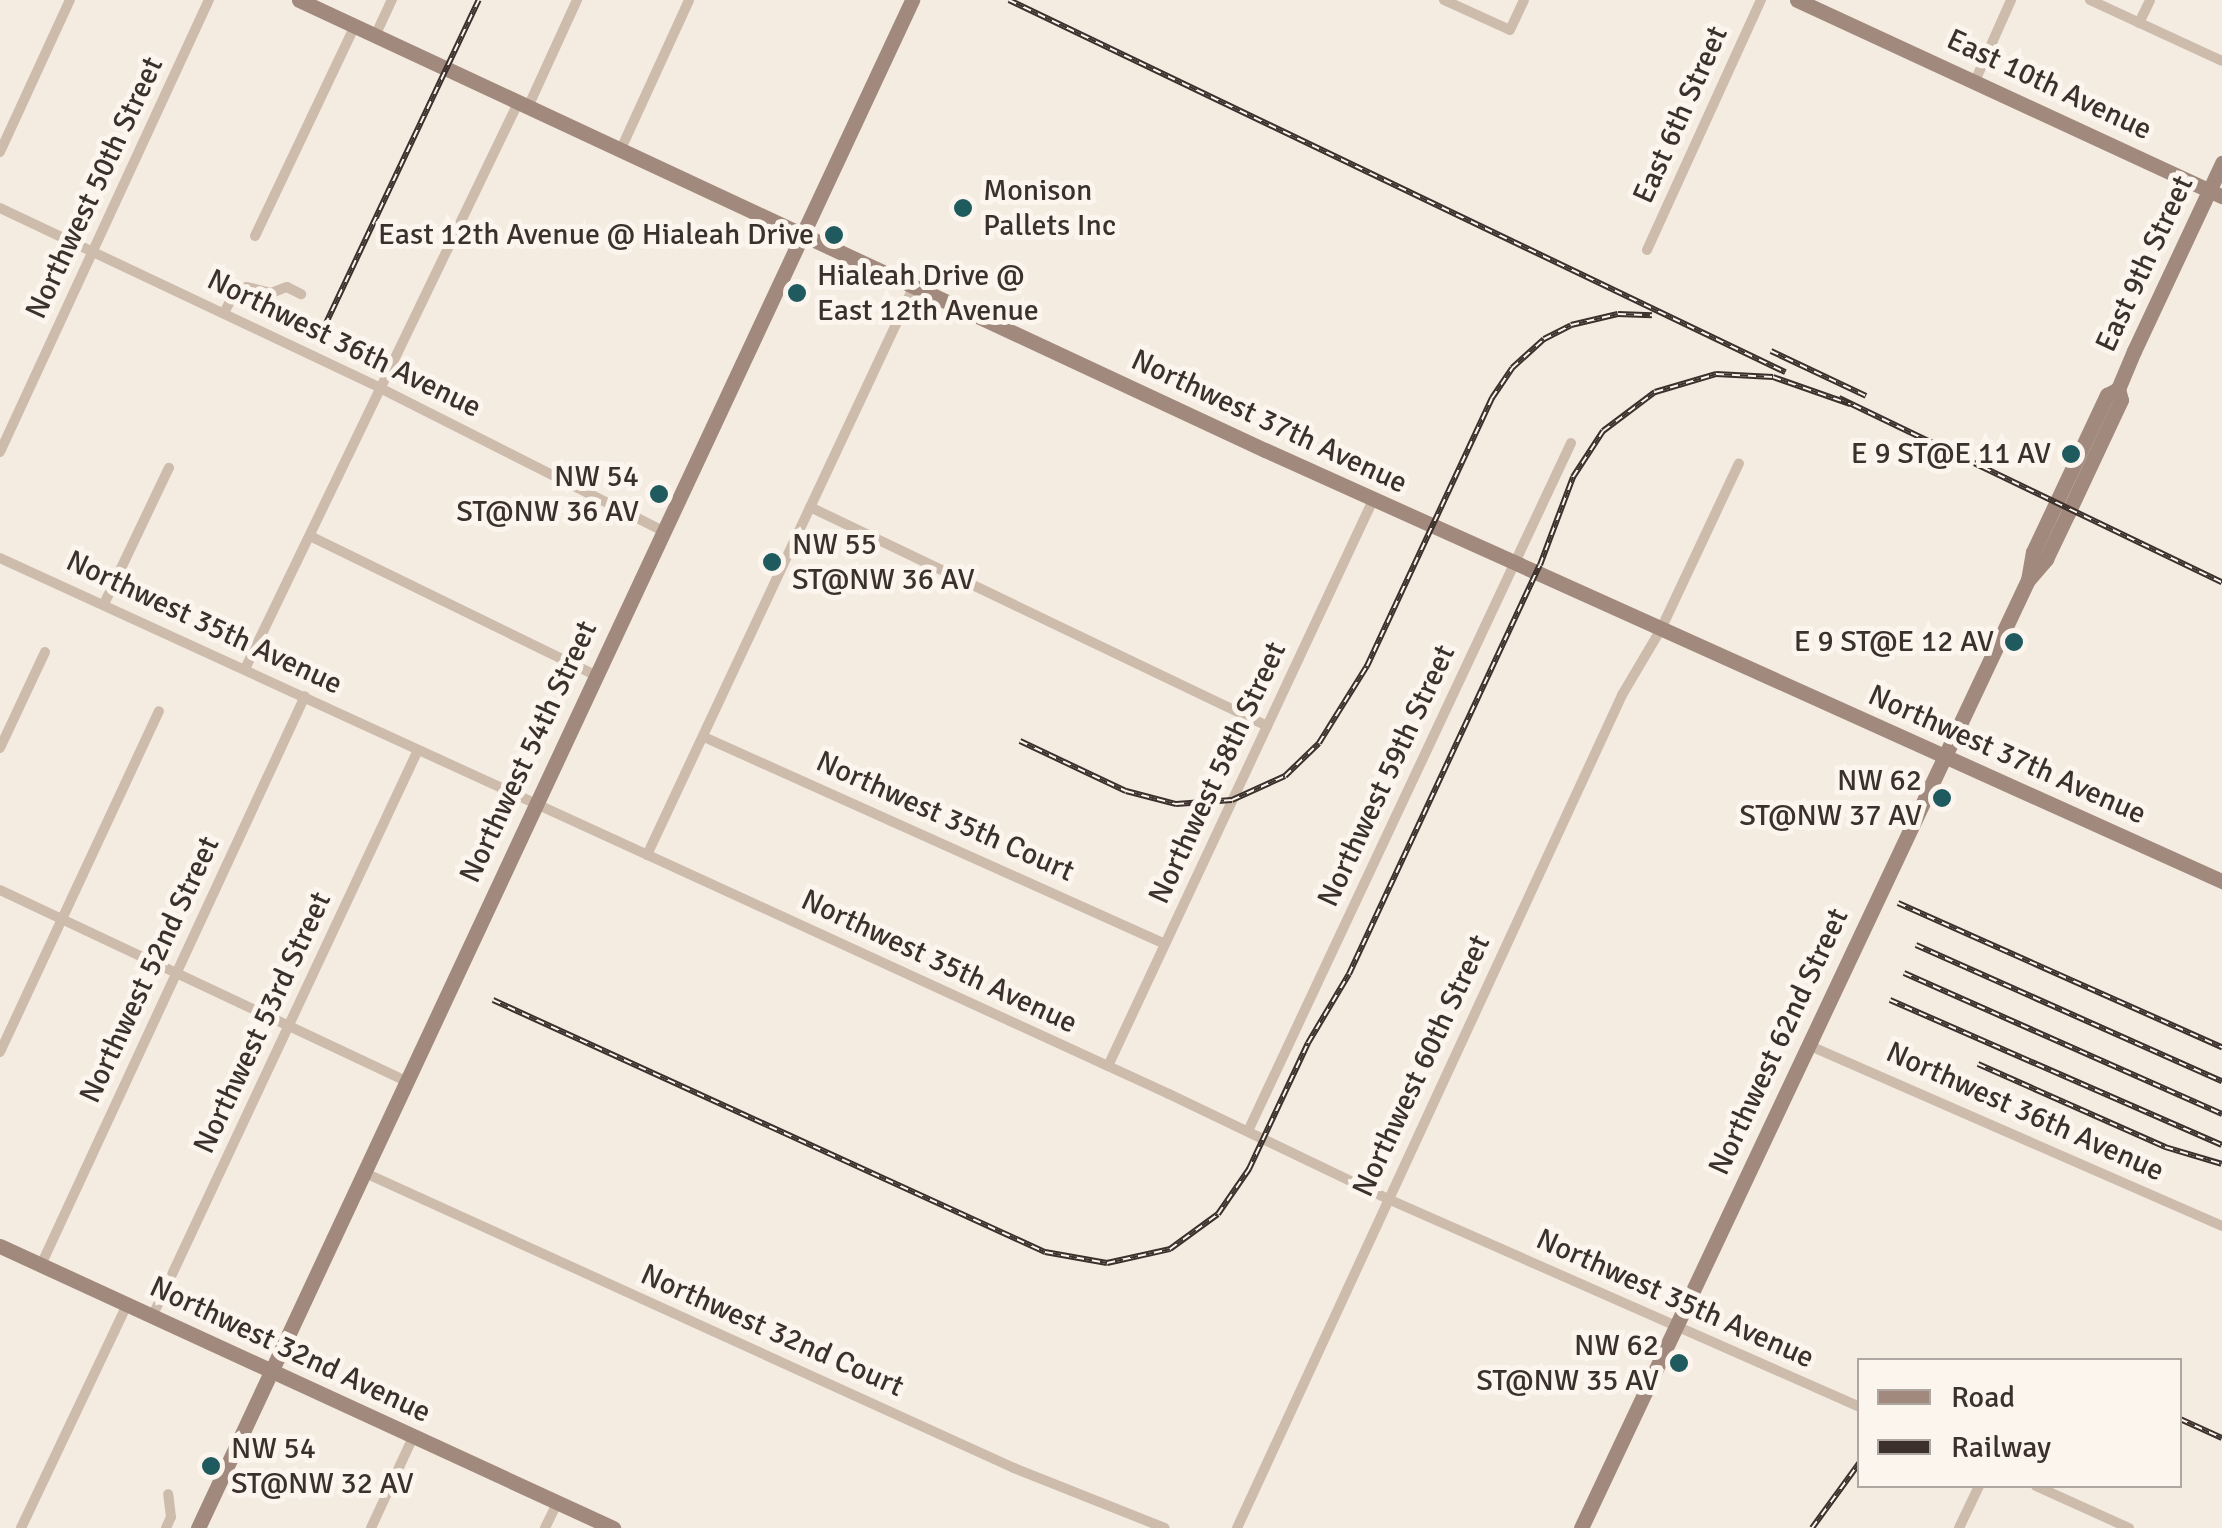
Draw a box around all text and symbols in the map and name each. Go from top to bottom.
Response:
street label: East 6th Street [1626,21,1736,209]
street label: East 10th Avenue [1941,22,2157,148]
street label: Northwest 50th Street [19,51,171,325]
street label: East 9th Street [2089,170,2201,358]
place label: Monison Pallets Inc [983,173,1116,244]
marker: Monison Pallets Inc [952,197,974,219]
place label: East 12th Avenue @ Hialeah Drive [378,217,814,253]
marker: East 12th Avenue @ Hialeah Drive [823,224,845,246]
place label: Hialeah Drive @ East 12th Avenue [817,258,1039,328]
street label: Northwest 36th Avenue [201,262,487,426]
marker: Hialeah Drive @ East 12th Avenue [786,282,808,304]
street label: Northwest 37th Avenue [1125,342,1413,502]
place label: E 9 ST@E 11 AV [1851,436,2051,472]
marker: E 9 ST@E 11 AV [2060,443,2082,465]
place label: NW 54 ST@NW 36 AV [456,459,639,530]
marker: NW 54 ST@NW 36 AV [648,483,670,505]
place label: NW 55 ST@NW 36 AV [792,527,975,598]
street label: Northwest 35th Avenue [60,543,348,703]
marker: NW 55 ST@NW 36 AV [761,551,783,573]
street label: Northwest 54th Street [453,615,605,889]
place label: E 9 ST@E 12 AV [1794,624,1994,660]
marker: E 9 ST@E 12 AV [2003,631,2025,653]
street label: Northwest 58th Street [1142,636,1294,910]
street label: Northwest 59th Street [1311,639,1463,913]
street label: Northwest 37th Avenue [1863,678,2151,832]
street label: Northwest 35th Court [810,744,1080,890]
place label: NW 62 ST@NW 37 AV [1739,763,1922,834]
marker: NW 62 ST@NW 37 AV [1931,787,1953,809]
street label: Northwest 52nd Street [72,831,228,1109]
street label: Northwest 35th Avenue [795,882,1083,1042]
street label: Northwest 53rd Street [187,887,339,1159]
street label: Northwest 62nd Street [1701,903,1857,1181]
street label: Northwest 60th Street [1346,929,1498,1203]
street label: Northwest 36th Avenue [1881,1035,2169,1189]
street label: Northwest 35th Avenue [1531,1222,1819,1376]
street label: Northwest 32nd Court [635,1257,909,1405]
street label: Northwest 32nd Avenue [144,1269,436,1431]
place label: NW 62 ST@NW 35 AV [1476,1328,1659,1398]
marker: NW 62 ST@NW 35 AV [1668,1352,1690,1374]
legend [1857,1358,2182,1488]
text: Road [1951,1379,2015,1416]
text: Railway [1951,1429,2051,1466]
place label: NW 54 ST@NW 32 AV [231,1431,414,1502]
marker: NW 54 ST@NW 32 AV [200,1455,222,1477]

